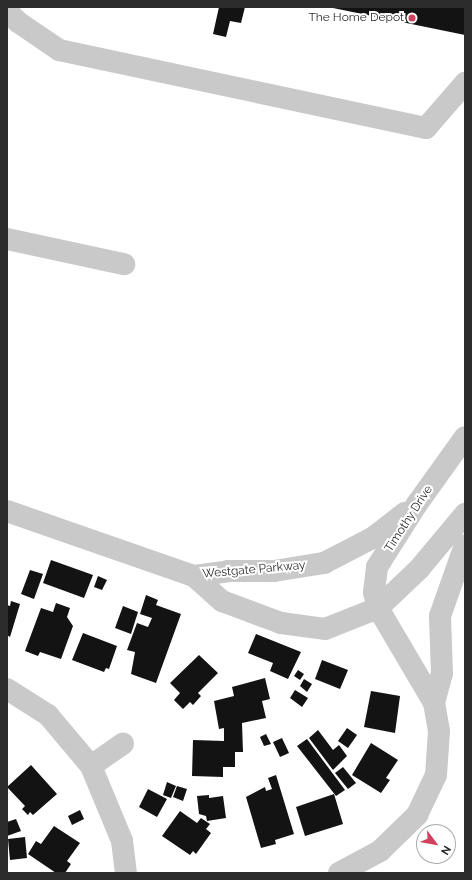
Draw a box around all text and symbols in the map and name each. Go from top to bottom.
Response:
place label: The Home Depot [308,11,404,25]
marker: The Home Depot [407,13,417,23]
street label: Timothy Drive [382,483,436,555]
street label: Westgate Parkway [202,558,306,582]
north arrow [416,824,456,864]
text: N [438,843,453,857]

